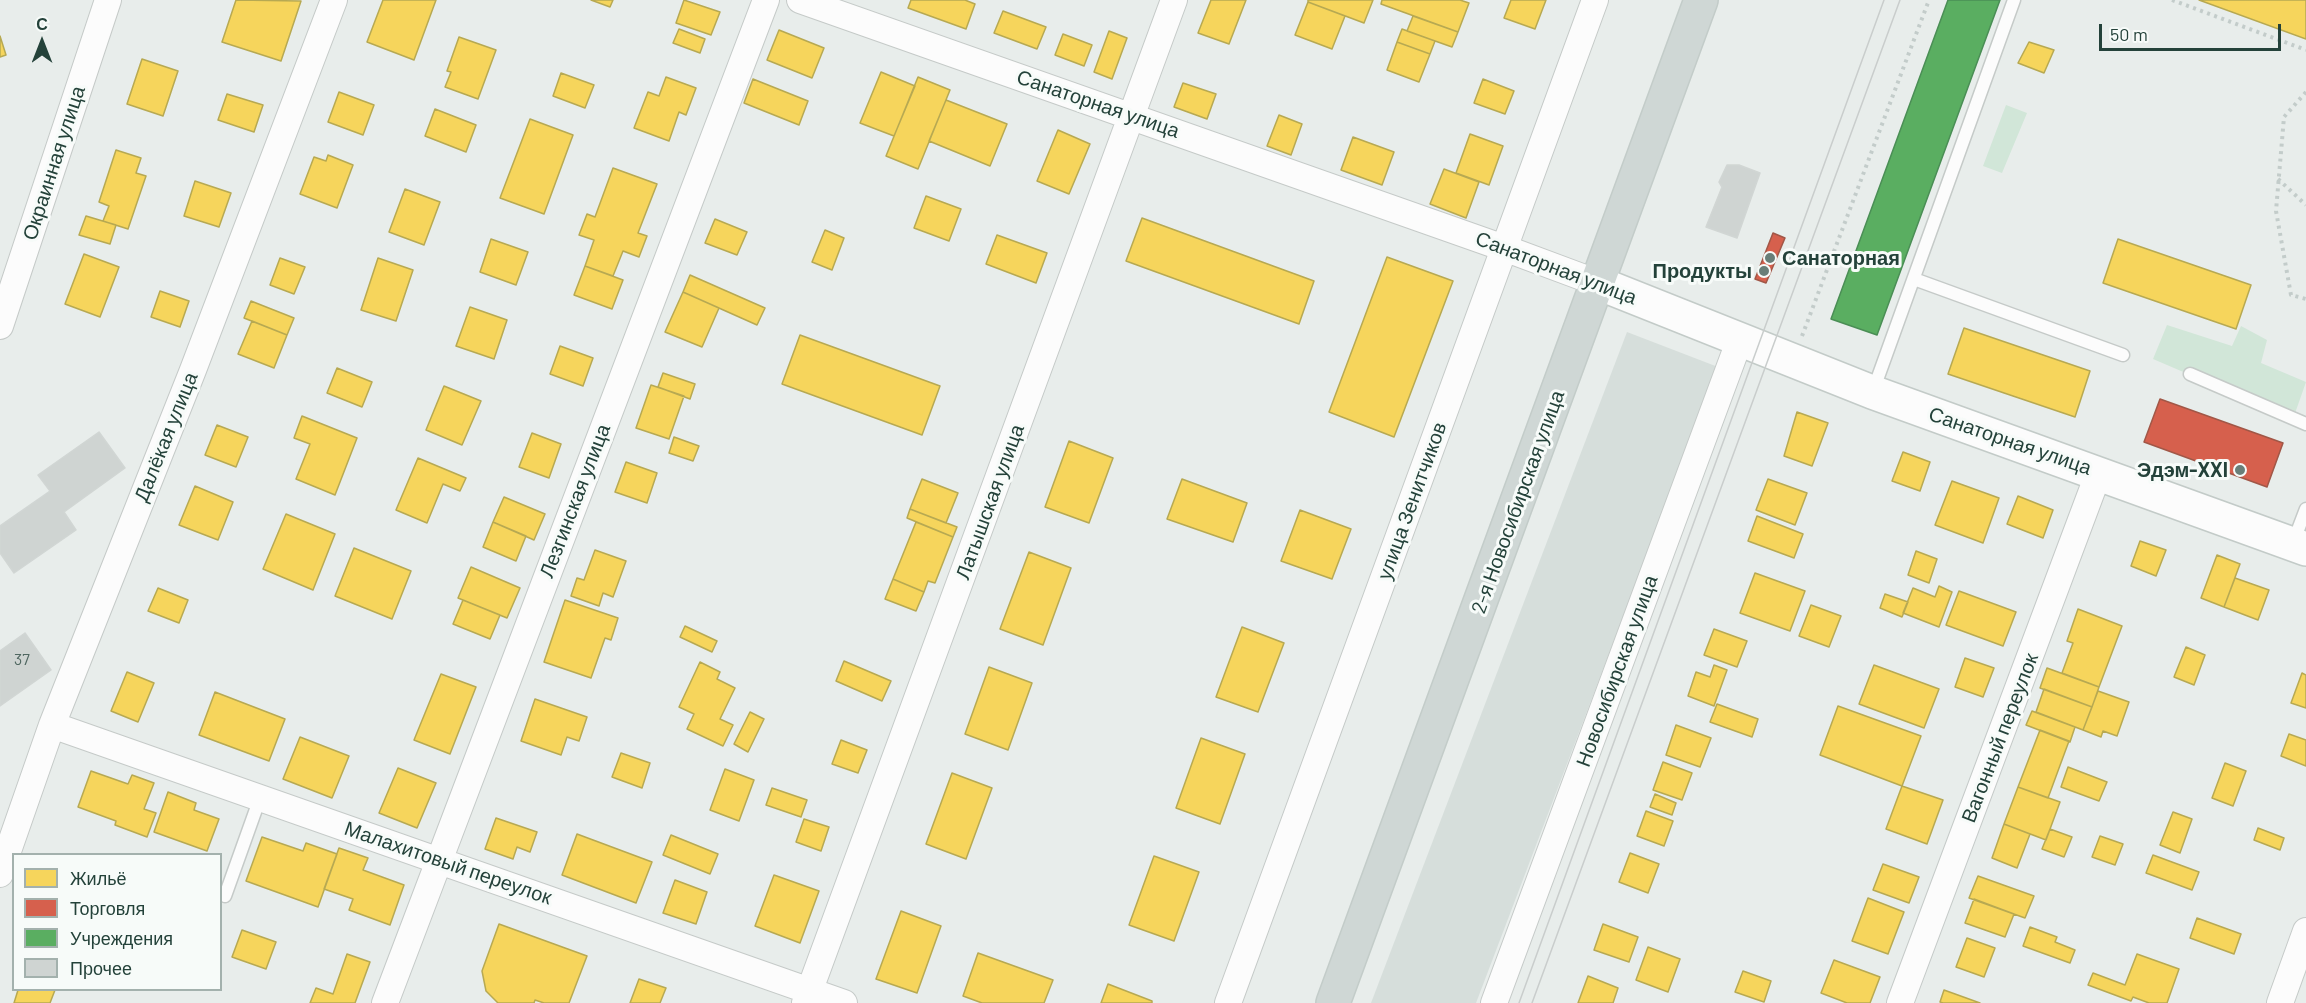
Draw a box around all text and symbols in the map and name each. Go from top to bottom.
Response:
north arrow [12,12,72,72]
scale bar [2102,12,2284,50]
text: С [36,14,48,33]
text: 50 m [2110,23,2148,45]
street label: Санаторная улица [1013,65,1183,143]
street label: Окраинная улица [18,83,90,243]
street label: Санаторная улица [1472,226,1640,310]
place label: Санаторная [1782,246,1900,270]
marker: Санаторная [1763,251,1777,265]
place label: Продукты [1653,259,1752,283]
marker: Продукты [1757,264,1771,278]
street label: Далёкая улица [129,369,203,505]
street label: 2-я Новосибирская улица [1466,387,1570,617]
street label: Санаторная улица [1925,402,2095,480]
street label: улица Зенитчиков [1372,419,1452,583]
street label: Лезгинская улица [535,421,615,581]
street label: Латышская улица [951,421,1029,583]
place label: Эдэм-XXI [2137,458,2228,482]
marker: Эдэм-XXI [2233,463,2247,477]
street label: Новосибирская улица [1571,572,1663,770]
house number: 37 [14,650,30,670]
street label: Вагонный переулок [1957,650,2043,826]
street label: Малахитовый переулок [341,816,555,910]
legend [12,853,222,991]
text: Жильё [70,867,127,889]
text: Торговля [70,897,145,919]
text: Учреждения [70,927,173,949]
text: Прочее [70,957,132,979]

